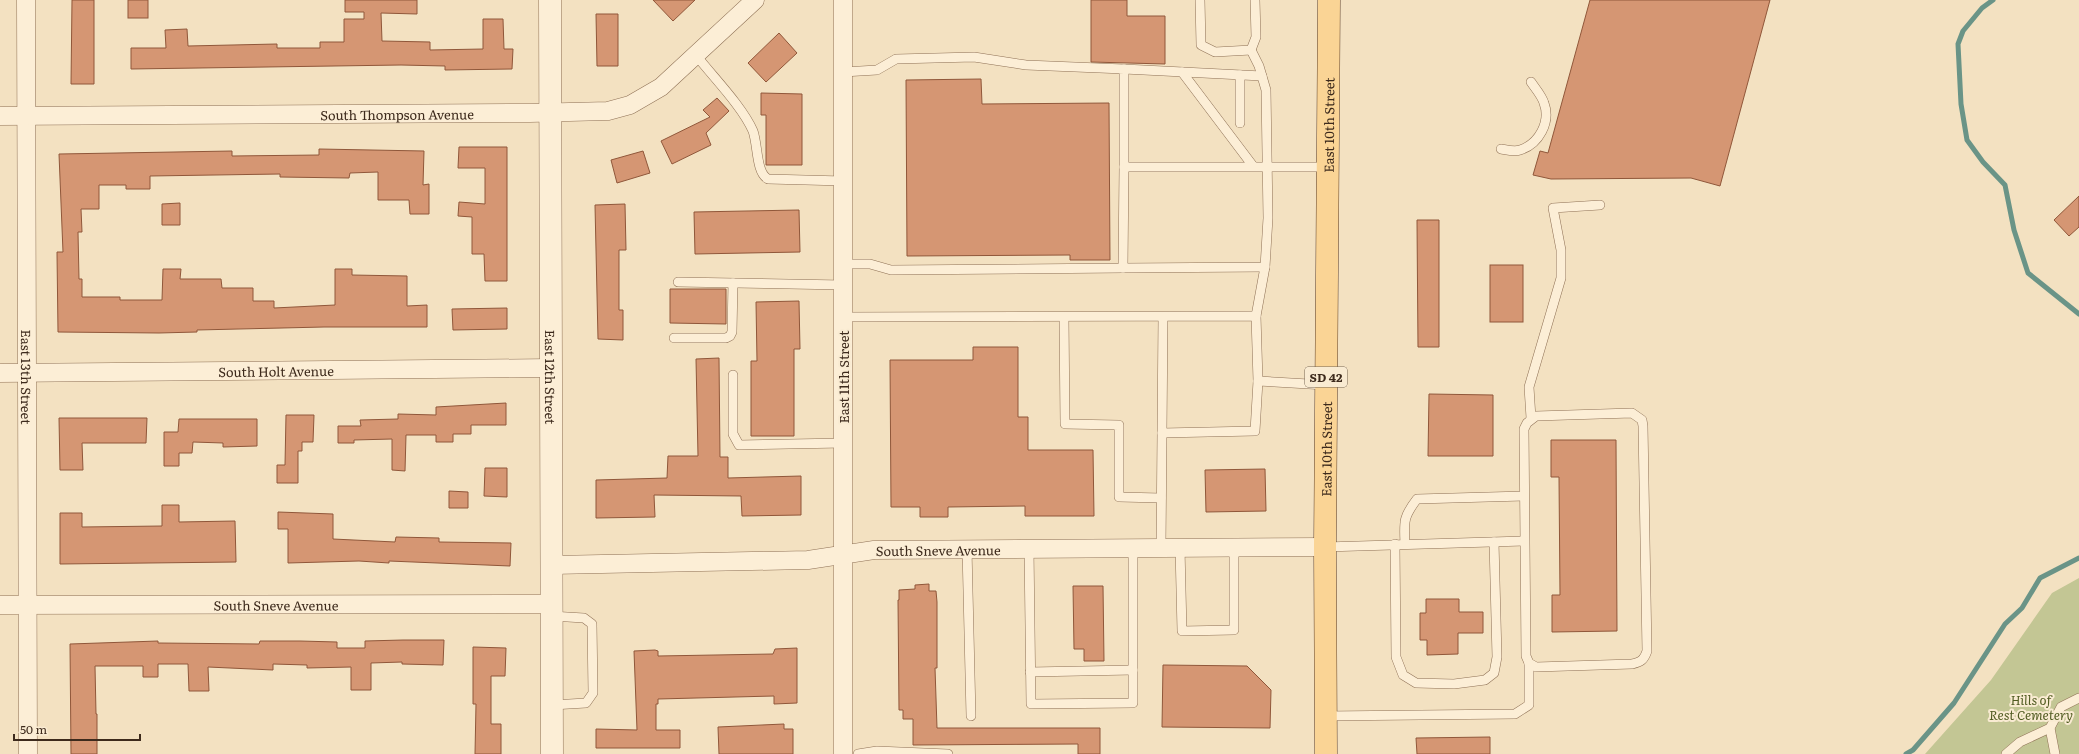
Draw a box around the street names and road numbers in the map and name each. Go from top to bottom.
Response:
street label: East 10th Street [1318,77,1338,173]
street label: South Thompson Avenue [320,104,474,124]
street label: East 13th Street [17,330,37,425]
street label: East 12th Street [541,330,561,425]
street label: East 11th Street [834,330,853,424]
street label: South Holt Avenue [218,360,334,381]
road number: SD 42 [1305,367,1347,387]
street label: East 10th Street [1316,401,1336,497]
street label: South Sneve Avenue [876,540,1001,559]
street label: South Sneve Avenue [213,595,339,614]

